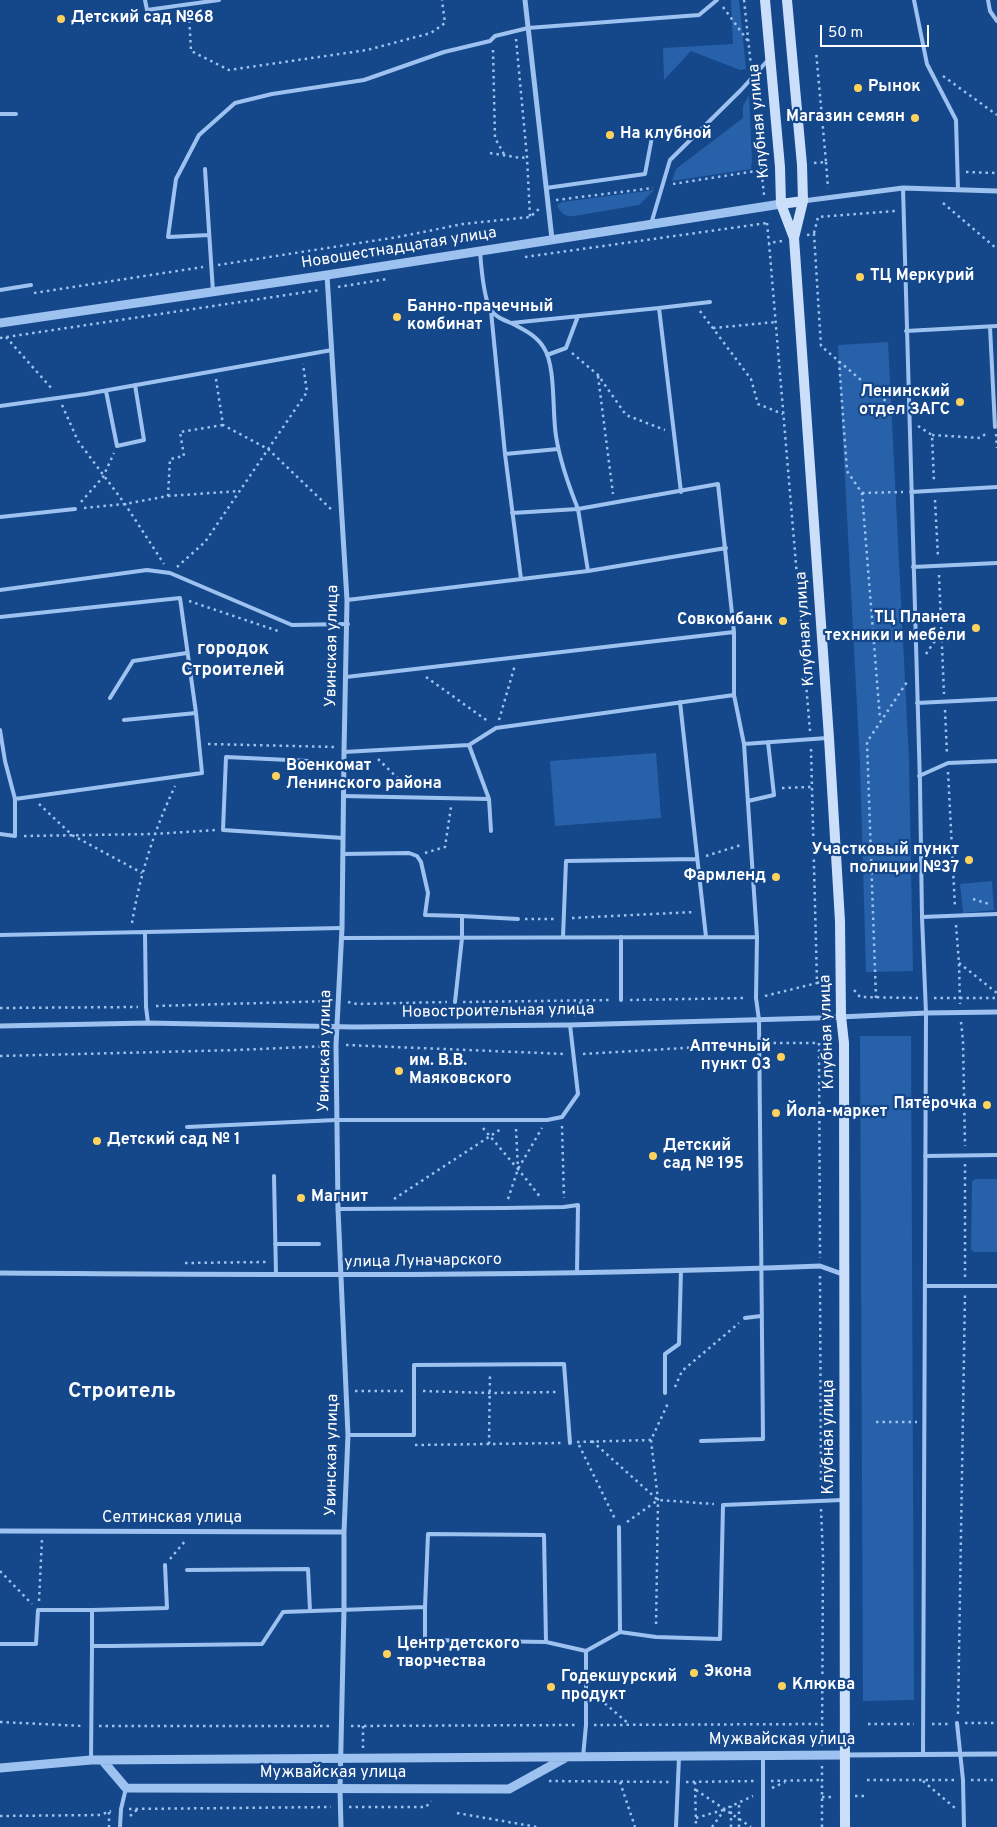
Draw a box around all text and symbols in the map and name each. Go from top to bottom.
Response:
place label: Детский сад №68 [71,9,214,29]
marker: Детский сад №68 [55,13,67,25]
scale bar [822,15,931,47]
text: 50 m [828,24,863,43]
street label: Клубная улица [745,63,775,179]
place label: Рынок [868,78,921,98]
marker: Рынок [852,82,864,94]
place label: Магазин семян [786,108,905,128]
marker: Магазин семян [909,112,921,124]
place label: На клубной [620,125,712,145]
marker: На клубной [604,129,616,141]
street label: Новошестнадцатая улица [300,224,498,274]
place label: ТЦ Меркурий [870,267,974,287]
marker: ТЦ Меркурий [854,271,866,283]
place label: Банно-прачечный комбинат [407,298,553,336]
marker: Банно-прачечный комбинат [391,311,403,323]
place label: Ленинский отдел ЗАГС [859,383,950,421]
marker: Ленинский отдел ЗАГС [954,396,966,408]
street label: Клубная улица [792,571,820,687]
street label: Увинская улица [322,585,344,707]
place label: ТЦ Планета техники и мебели [825,609,966,647]
place label: Совкомбанк [677,611,773,631]
marker: Совкомбанк [777,615,789,627]
marker: ТЦ Планета техники и мебели [970,622,982,634]
district label: городок Строителей [181,639,285,682]
place label: Военкомат Ленинского района [286,757,442,795]
marker: Военкомат Ленинского района [270,770,282,782]
place label: Участковый пункт полиции №37 [812,841,959,879]
marker: Участковый пункт полиции №37 [963,854,975,866]
place label: Фармленд [684,867,766,887]
marker: Фармленд [770,871,782,883]
street label: Клубная улица [816,974,840,1090]
street label: Увинская улица [315,990,337,1112]
street label: Новостроительная улица [402,1001,594,1023]
place label: Аптечный пункт 03 [690,1038,771,1076]
marker: Аптечный пункт 03 [775,1051,787,1063]
place label: им. В.В. Маяковского [409,1052,512,1090]
marker: им. В.В. Маяковского [393,1065,405,1077]
place label: Пятёрочка [893,1095,977,1115]
marker: Пятёрочка [981,1099,993,1111]
place label: Йола-маркет [786,1103,887,1123]
marker: Йола-маркет [770,1107,782,1119]
place label: Детский сад № 1 [107,1131,240,1151]
marker: Детский сад № 1 [91,1135,103,1147]
place label: Детский сад № 195 [663,1137,744,1175]
marker: Детский сад № 195 [647,1150,659,1162]
place label: Магнит [311,1188,368,1208]
marker: Магнит [295,1192,307,1204]
street label: улица Луначарского [344,1251,502,1273]
district label: Строитель [68,1380,176,1406]
street label: Клубная улица [820,1380,840,1494]
street label: Увинская улица [322,1394,344,1516]
street label: Селтинская улица [102,1509,242,1529]
place label: Центр детского творчества [397,1635,520,1673]
marker: Центр детского творчества [381,1648,393,1660]
place label: Экона [704,1663,752,1683]
marker: Экона [688,1667,700,1679]
place label: Годекшурский продукт [561,1668,677,1706]
place label: Клюква [792,1676,855,1696]
marker: Клюква [776,1680,788,1692]
marker: Годекшурский продукт [545,1681,557,1693]
street label: Мужвайская улица [709,1731,855,1751]
street label: Мужвайская улица [260,1764,406,1784]

